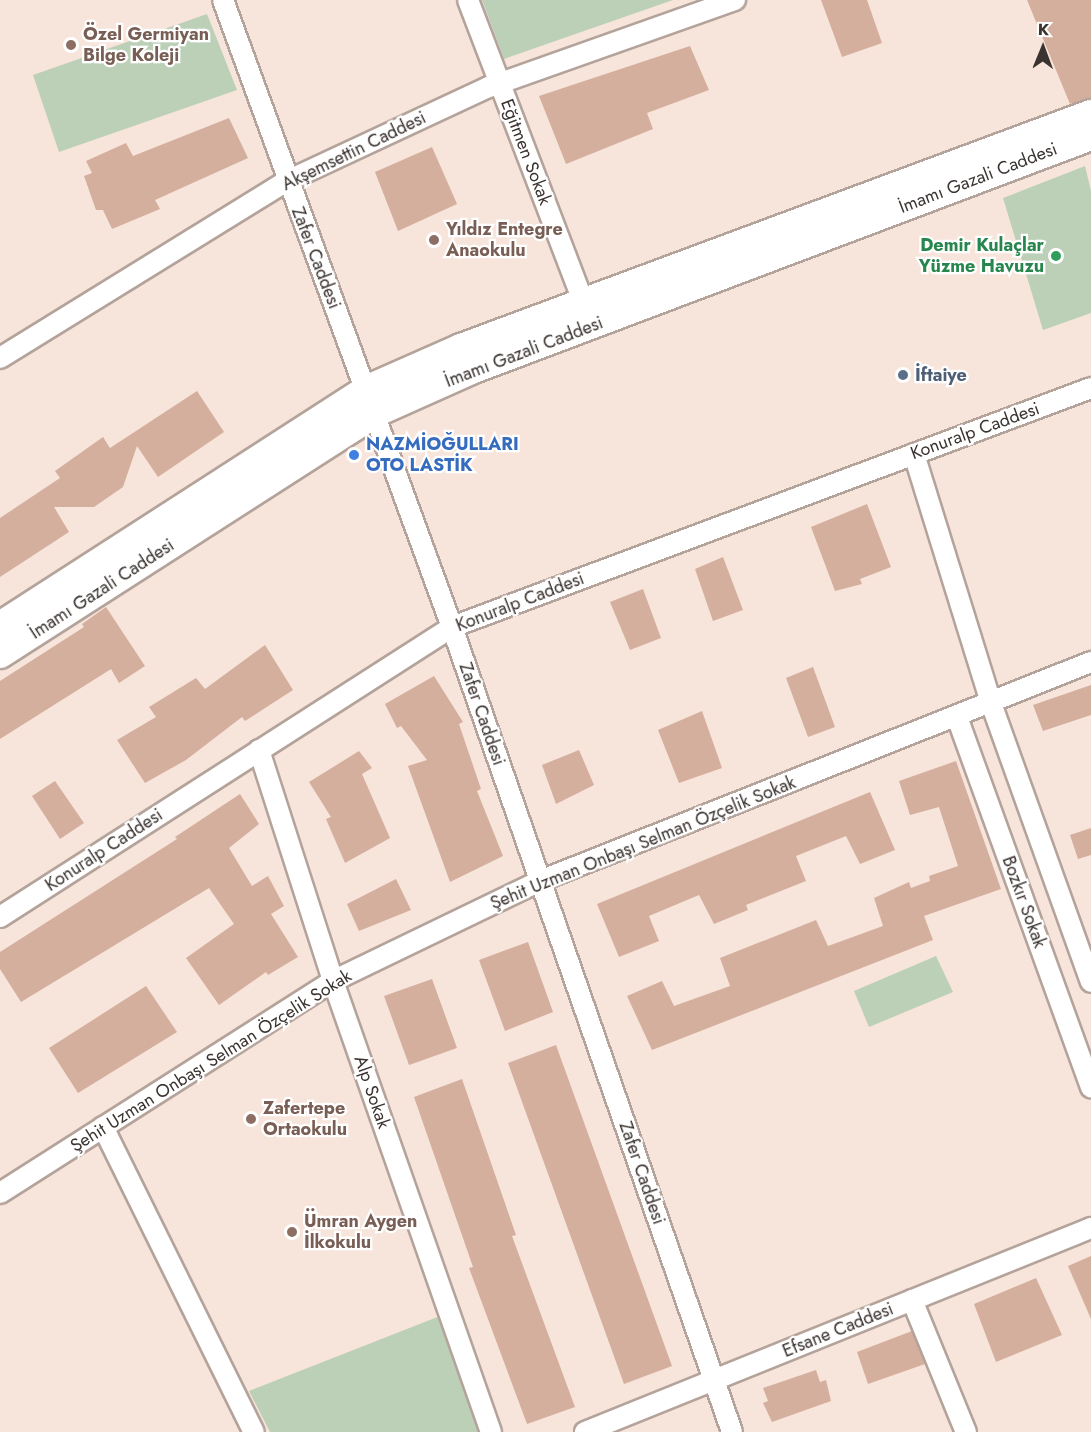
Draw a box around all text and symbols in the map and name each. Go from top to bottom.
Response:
north arrow [1013,18,1073,78]
text: K [1038,18,1049,41]
place label: Özel Germiyan Bilge Koleji [83,24,209,66]
marker: Özel Germiyan Bilge Koleji [64,38,78,52]
street label: Eğitmen Sokak [496,96,556,208]
street label: Akşemsettin Caddesi [278,107,430,195]
street label: İmamı Gazali Caddesi [896,138,1060,218]
street label: Zafer Caddesi [287,204,345,312]
place label: Yıldız Entegre Anaokulu [446,219,563,262]
marker: Yıldız Entegre Anaokulu [427,233,441,247]
place label: Demir Kulaçlar Yüzme Havuzu [919,235,1044,278]
marker: Demir Kulaçlar Yüzme Havuzu [1049,249,1063,263]
street label: İmamı Gazali Caddesi [442,312,606,392]
place label: İftaiye [915,364,967,386]
marker: İftaiye [896,368,910,382]
street label: Konuralp Caddesi [908,398,1042,464]
place label: NAZMİOĞULLARI OTO LASTİK [366,434,519,476]
marker: NAZMİOĞULLARI OTO LASTİK [347,448,361,462]
street label: İmamı Gazali Caddesi [26,534,178,644]
street label: Konuralp Caddesi [453,568,587,636]
street label: Zafer Caddesi [454,660,510,768]
street label: Şehit Uzman Onbaşı Selman Özçelik Sokak [487,772,799,914]
street label: Konuralp Caddesi [41,804,167,896]
street label: Bozkır Sokak [997,853,1051,951]
street label: Şehit Uzman Onbaşı Selman Özçelik Sokak [67,965,355,1157]
street label: Alp Sokak [349,1053,395,1131]
place label: Zafertepe Ortaokulu [263,1098,347,1140]
marker: Zafertepe Ortaokulu [244,1112,258,1126]
street label: Zafer Caddesi [614,1119,670,1227]
place label: Ümran Aygen İlkokulu [304,1211,417,1254]
marker: Ümran Aygen İlkokulu [285,1225,299,1239]
street label: Efsane Caddesi [779,1298,897,1362]

